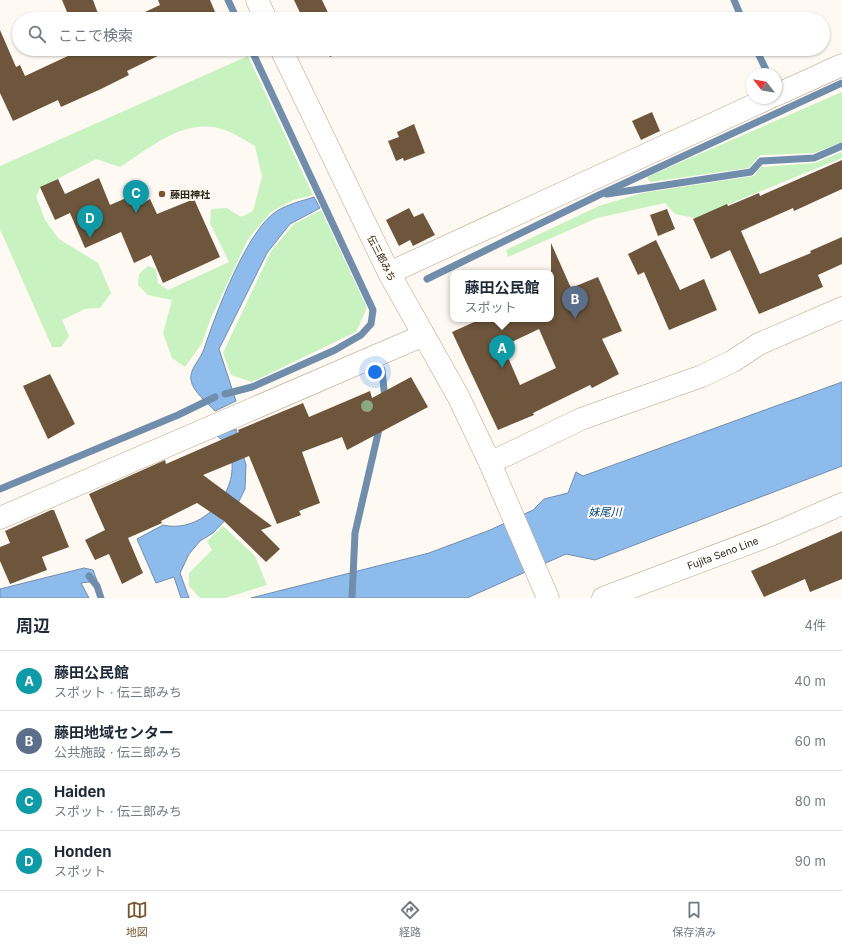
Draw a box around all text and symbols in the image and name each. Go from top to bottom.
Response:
search box [12,12,830,56]
icon: search [26,23,48,45]
text: ここで検索 [58,26,133,45]
north arrow [746,68,782,104]
pin: C [123,180,149,213]
place label: 藤田神社 [170,188,211,200]
marker: 藤田神社 [157,189,167,199]
pin: D [77,205,103,238]
street label: 伝三郎みち [365,233,399,283]
popup [450,270,554,322]
text: 藤田公民館 [464,278,540,297]
pin: B [562,286,588,319]
text: スポット [464,299,517,315]
pin: A [489,335,515,368]
your location [365,362,385,382]
water label: 妹尾川 [589,505,622,519]
street label: Fujita Seno Line [686,534,760,572]
text: 周辺 [16,616,50,636]
text: 4件 [805,617,826,633]
text: 藤田公民館 [54,663,129,682]
text: A [24,673,34,689]
text: 40 m [794,673,826,689]
text: スポット · 伝三郎みち [54,684,182,700]
text: 藤田地域センター [54,723,174,742]
text: B [25,733,33,749]
text: 60 m [795,733,826,749]
text: 公共施設 · 伝三郎みち [54,744,182,760]
text: Haiden [54,782,106,801]
text: C [24,793,34,809]
text: 80 m [795,793,826,809]
text: スポット · 伝三郎みち [54,803,182,819]
text: Honden [54,842,111,861]
text: D [24,853,34,869]
text: 90 m [795,853,826,869]
text: スポット [54,863,106,879]
tab: 地図 [126,899,148,939]
tab: 経路 [399,899,421,939]
tab: 保存済み [672,899,716,939]

